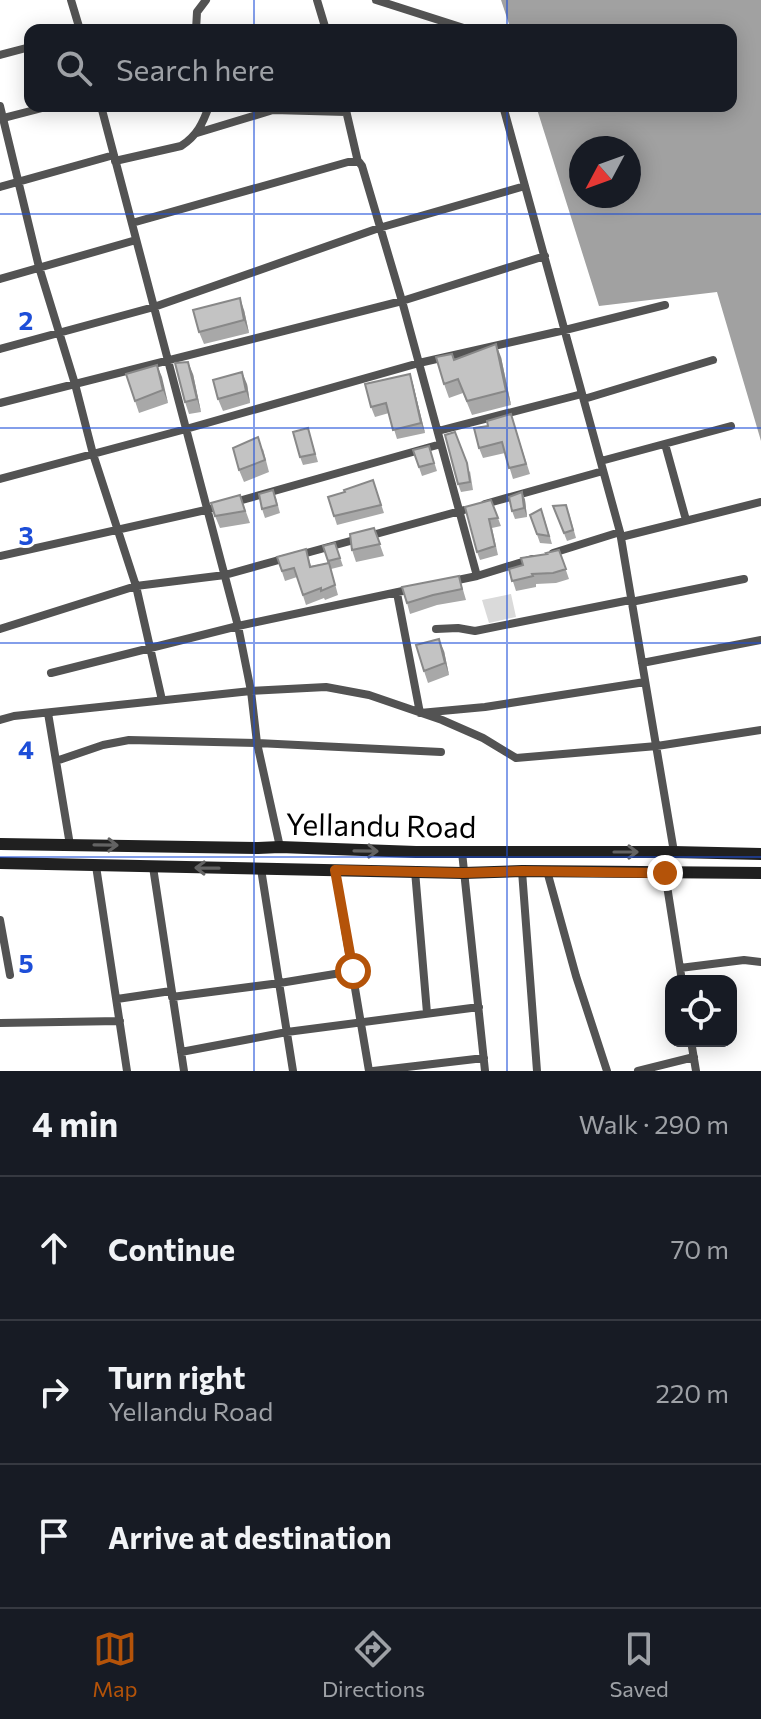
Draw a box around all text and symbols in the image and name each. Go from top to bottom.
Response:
search box [24,24,737,112]
icon: search [52,46,96,90]
text: Search here [116,50,275,87]
north arrow [569,136,641,208]
text: 2 [19,304,33,335]
text: 3 [18,519,34,550]
text: 4 [18,733,34,764]
street label: Yellandu Road [285,804,477,844]
one-way arrow [92,838,119,853]
one-way arrow [352,843,379,859]
one-way arrow [612,844,639,860]
route end [647,855,683,891]
one-way arrow [194,860,221,876]
text: 5 [18,947,34,978]
route start [335,953,371,989]
map controls [665,975,737,1047]
button: locate [665,975,737,1047]
text: 4 min [32,1102,118,1144]
text: Walk · 290 m [579,1108,729,1139]
icon: ahead [32,1226,76,1270]
text: Continue [108,1230,235,1267]
text: 70 m [671,1233,729,1264]
text: Turn right [108,1358,245,1395]
icon: right [32,1370,76,1414]
text: 220 m [656,1377,729,1408]
text: Yellandu Road [108,1395,273,1426]
icon: arrive [32,1514,76,1558]
text: Arrive at destination [108,1518,392,1555]
tab: Map [92,1627,138,1702]
tab: Directions [322,1627,425,1702]
tab: Saved [609,1627,669,1702]

